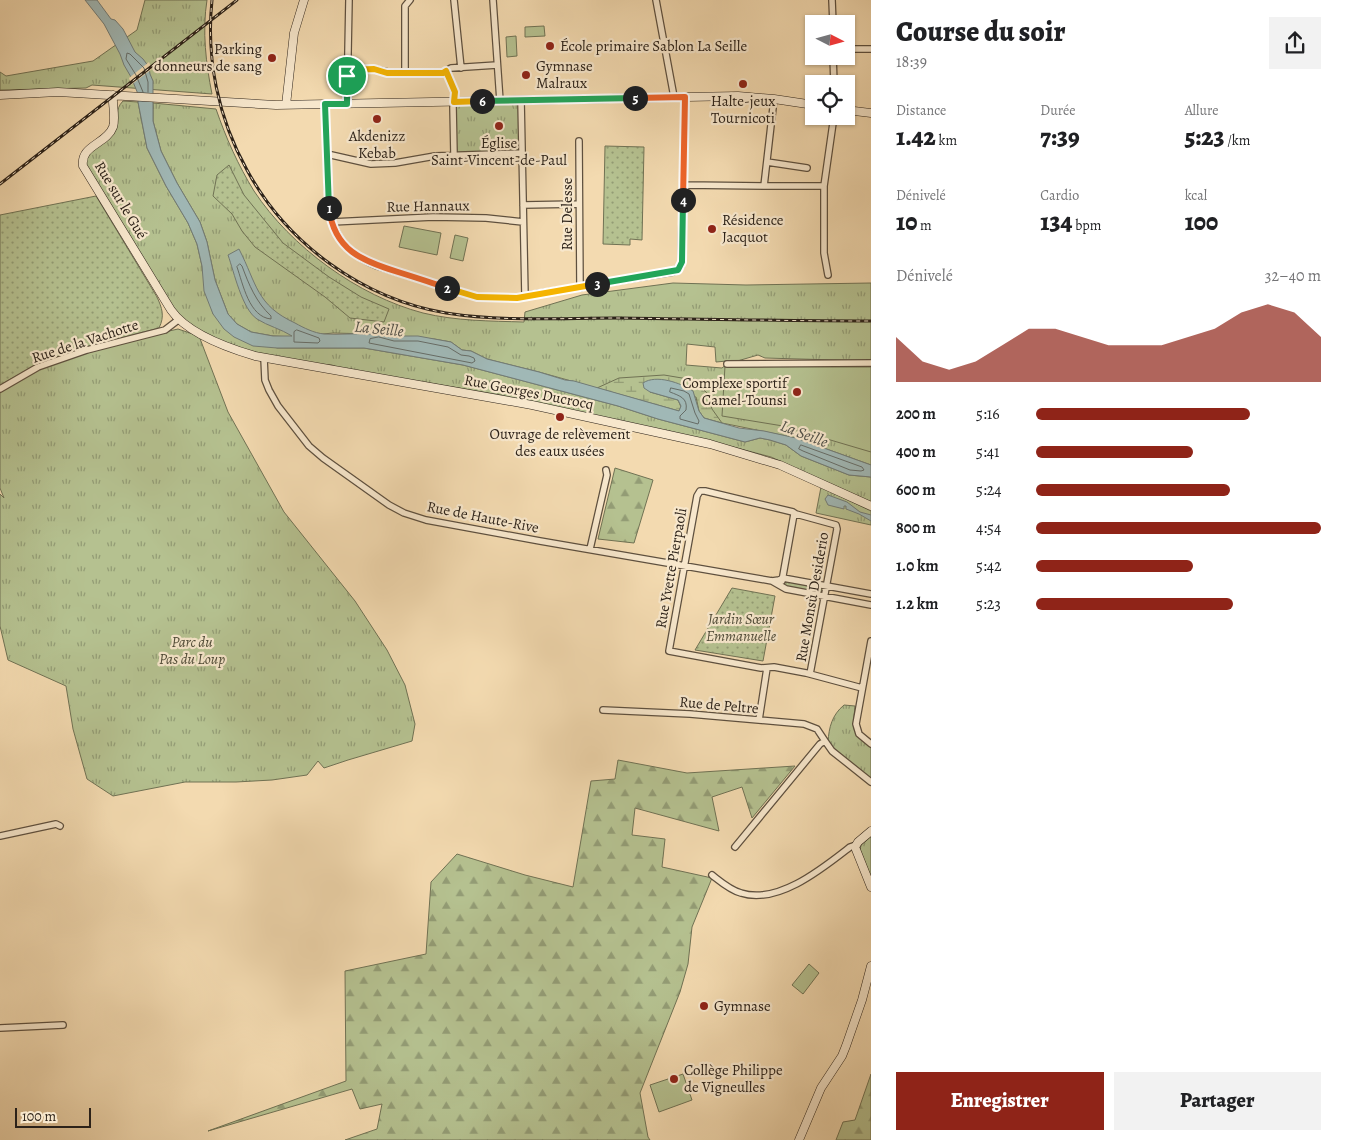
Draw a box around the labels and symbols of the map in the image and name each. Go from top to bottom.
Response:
north arrow [805,15,855,65]
place label: École primaire Sablon La Seille [560,36,747,56]
place label: Parking donneurs de sang [154,39,262,76]
marker: École primaire Sablon La Seille [544,40,556,52]
marker: Parking donneurs de sang [266,52,278,64]
pin [326,55,368,97]
place label: Gymnase Malraux [536,56,593,93]
marker: Gymnase Malraux [520,69,532,81]
marker: Halte-jeux Tournicoti [737,78,749,90]
pin: 5 [622,86,648,110]
pin: 6 [470,88,494,114]
place label: Halte-jeux Tournicoti [711,91,775,128]
marker: Akdenizz Kebab [371,113,383,125]
marker: Église Saint-Vincent-de-Paul [493,120,505,132]
place label: Akdenizz Kebab [348,126,405,163]
place label: Église Saint-Vincent-de-Paul [431,133,567,170]
street label: Rue sur le Gué [90,157,152,243]
street label: Rue Delesse [557,177,577,250]
pin: 4 [670,188,696,212]
street label: Rue Hannaux [386,195,470,217]
pin: 1 [316,196,342,220]
place label: Résidence Jacquot [722,210,784,247]
marker: Résidence Jacquot [706,223,718,235]
pin: 3 [584,272,610,296]
pin: 2 [434,276,460,300]
street label: Rue de la Vachotte [29,314,141,368]
water label: La Seille [353,315,405,343]
street label: Rue Georges Ducrocq [463,370,596,414]
place label: Complexe sportif Camel-Tounsi [682,373,789,410]
marker: Complexe sportif Camel-Tounsi [791,386,803,398]
marker: Ouvrage de relèvement des eaux usées [554,411,566,423]
water label: La Seille [777,415,831,453]
place label: Ouvrage de relèvement des eaux usées [490,424,631,461]
street label: Rue de Haute-Rive [425,496,541,538]
street label: Rue Yvette Pierpaoli [651,506,691,630]
street label: Rue Monsù Desiderio [791,531,833,663]
park label: Jardin Sœur Emmanuelle [706,609,777,646]
park label: Parc du Pas du Loup [159,632,225,669]
street label: Rue de Peltre [679,692,760,718]
place label: Gymnase [714,996,771,1016]
marker: Gymnase [698,1000,710,1012]
place label: Collège Philippe de Vigneulles [684,1060,783,1097]
marker: Collège Philippe de Vigneulles [668,1073,680,1085]
scale bar [15,1105,91,1128]

